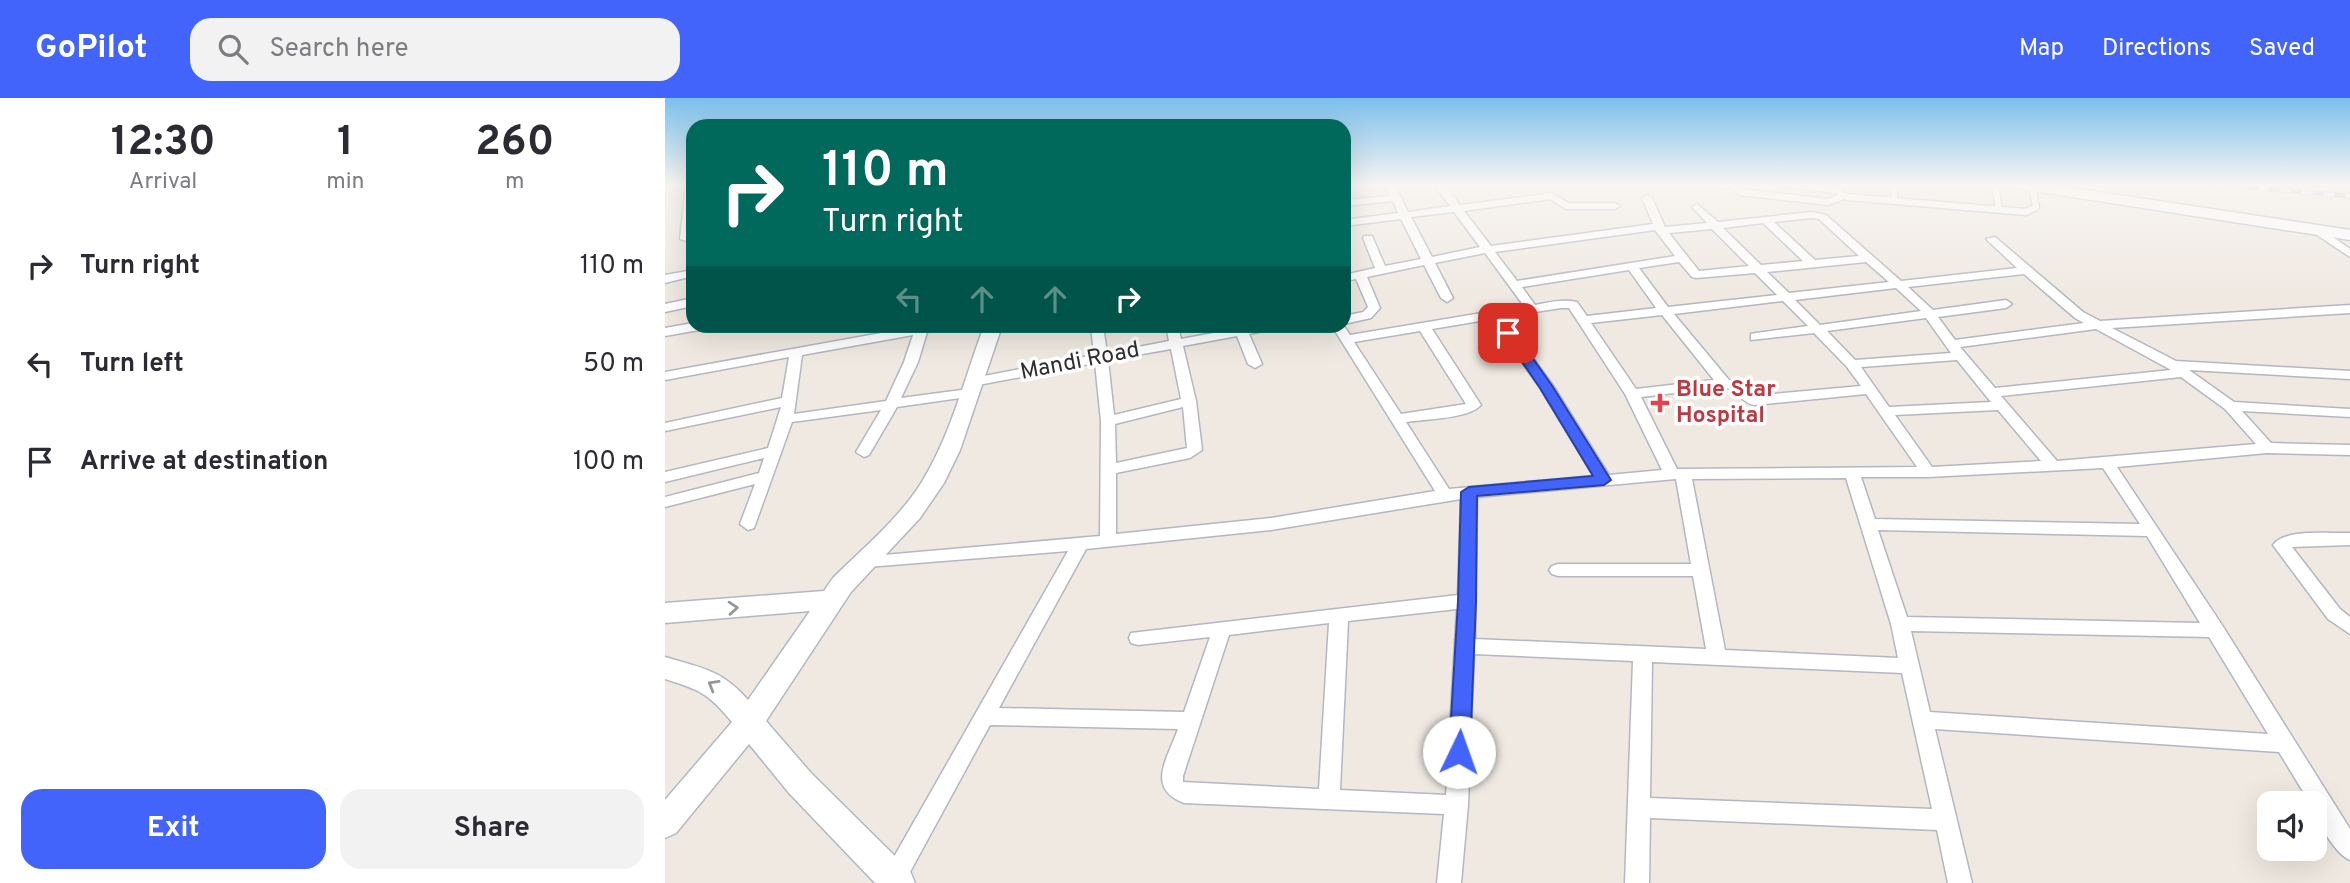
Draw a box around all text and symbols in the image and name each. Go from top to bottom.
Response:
search box [190,18,680,81]
text: GoPilot [35,28,148,70]
icon: search [214,30,252,68]
text: Search here [270,33,408,66]
text: Map [2019,34,2064,64]
text: Directions [2102,34,2211,64]
text: Saved [2249,34,2315,64]
text: 12:30 [111,117,216,170]
text: 1 [337,117,354,170]
text: 260 [475,117,554,170]
text: 110 m [822,142,949,204]
icon: right [707,147,798,238]
text: Arrival [129,168,197,197]
text: min [326,168,365,197]
text: m [505,168,524,197]
text: Turn right [822,203,964,243]
icon: right [21,247,59,285]
text: Turn right [80,250,200,283]
text: 110 m [580,250,644,283]
icon: left [890,280,928,318]
icon: ahead [963,280,1001,318]
icon: ahead [1036,280,1074,318]
icon: right [1109,280,1147,318]
pin [1478,303,1538,363]
icon: arrive [1489,314,1527,352]
street label: Mandi Road [1018,336,1142,388]
icon: left [21,345,59,383]
text: Turn left [80,348,184,381]
text: 50 m [583,348,644,381]
place label: Blue Star Hospital [1676,376,1776,431]
marker: Blue Star Hospital [1650,393,1670,413]
icon: arrive [21,443,59,481]
text: Arrive at destination [80,446,328,479]
text: 100 m [573,446,644,479]
one-way arrow [728,601,739,616]
one-way arrow [708,680,721,693]
position arrow [1422,715,1496,789]
button: Exit [21,789,326,869]
button: Share [340,789,644,869]
map controls [2257,791,2327,861]
button: sound [2257,791,2327,861]

